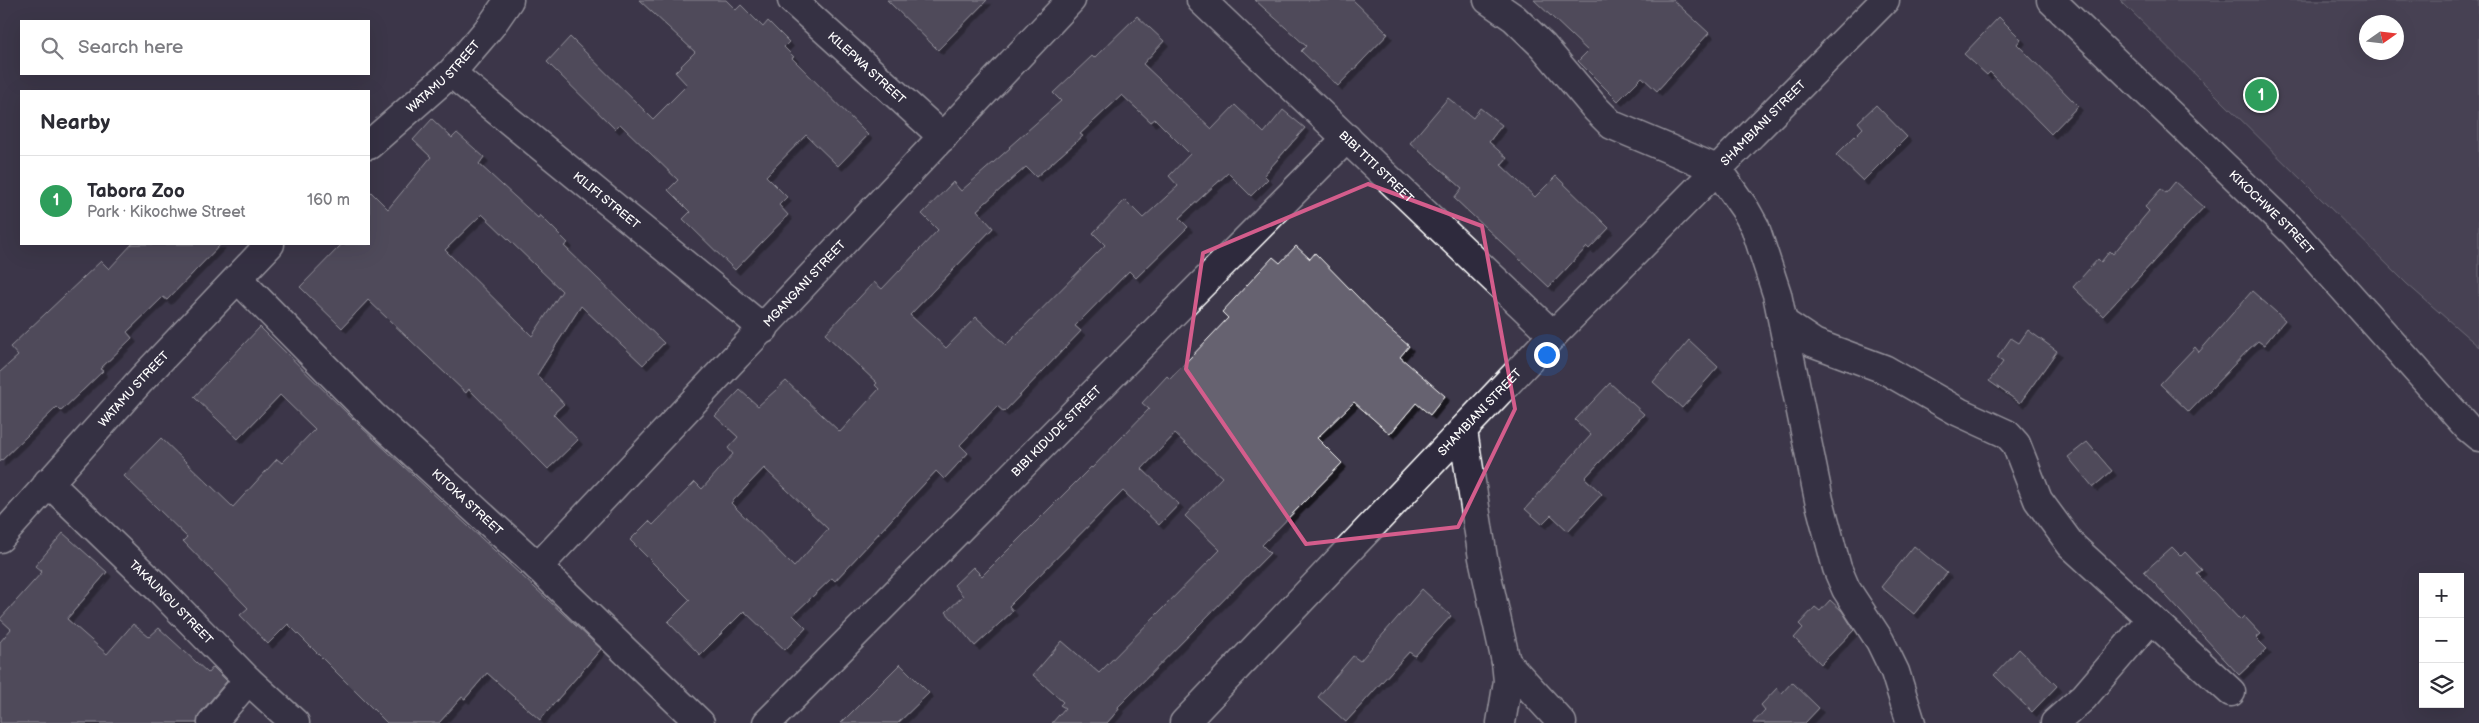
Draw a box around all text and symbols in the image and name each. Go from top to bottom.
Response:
north arrow [2359,15,2404,60]
search box [20,20,370,75]
street label: KILEPWA STREET [824,29,909,108]
icon: search [38,34,66,62]
text: Search here [78,36,183,59]
street label: WATAMU STREET [404,37,484,117]
pin: 1 [2245,76,2277,114]
street label: SHAMBIANI STREET [1718,77,1810,169]
text: Nearby [40,110,110,135]
street label: BIBI TITI STREET [1335,128,1417,207]
street label: KIKOCHWE STREET [2225,168,2317,258]
street label: KILIFI STREET [570,169,643,233]
text: Tabora Zoo [87,180,185,203]
text: 1 [53,191,59,210]
text: 160 m [307,191,350,210]
text: Park · Kikochwe Street [87,203,246,222]
street label: MGANGANI STREET [761,237,850,330]
your location [1534,342,1560,368]
street label: WATAMU STREET [95,348,173,430]
street label: SHAMBIANI STREET [1435,365,1526,459]
street label: BIBI KIDUDE STREET [1009,382,1105,480]
street label: KITOKA STREET [428,466,506,539]
street label: TAKAUNGU STREET [126,557,216,648]
map controls [2419,573,2464,708]
button: + [2419,573,2464,618]
button: − [2419,618,2464,663]
button: layers [2419,663,2464,708]

